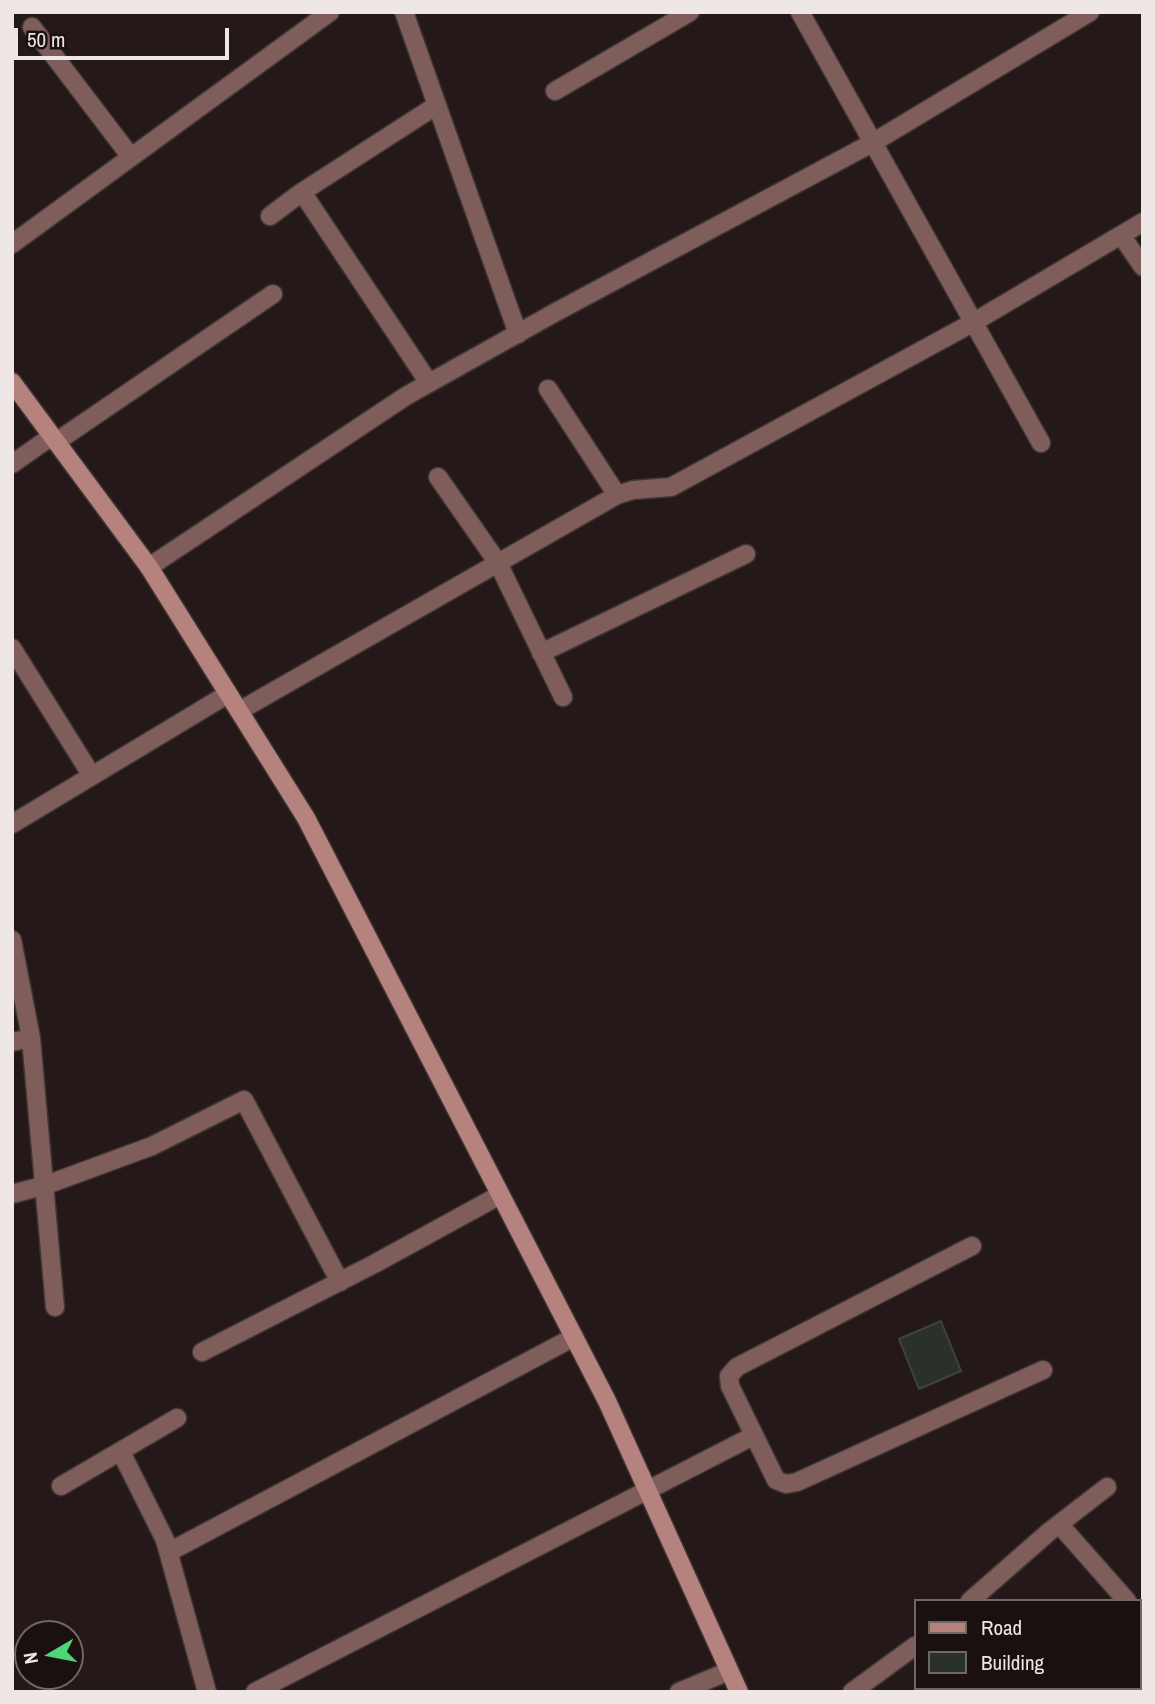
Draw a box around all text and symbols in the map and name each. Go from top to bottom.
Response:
scale bar [18,14,233,58]
text: 50 m [27,25,65,54]
legend [914,1599,1141,1690]
text: Road [981,1613,1022,1642]
north arrow [14,1620,84,1690]
text: Building [981,1648,1044,1677]
text: N [17,1651,44,1666]

